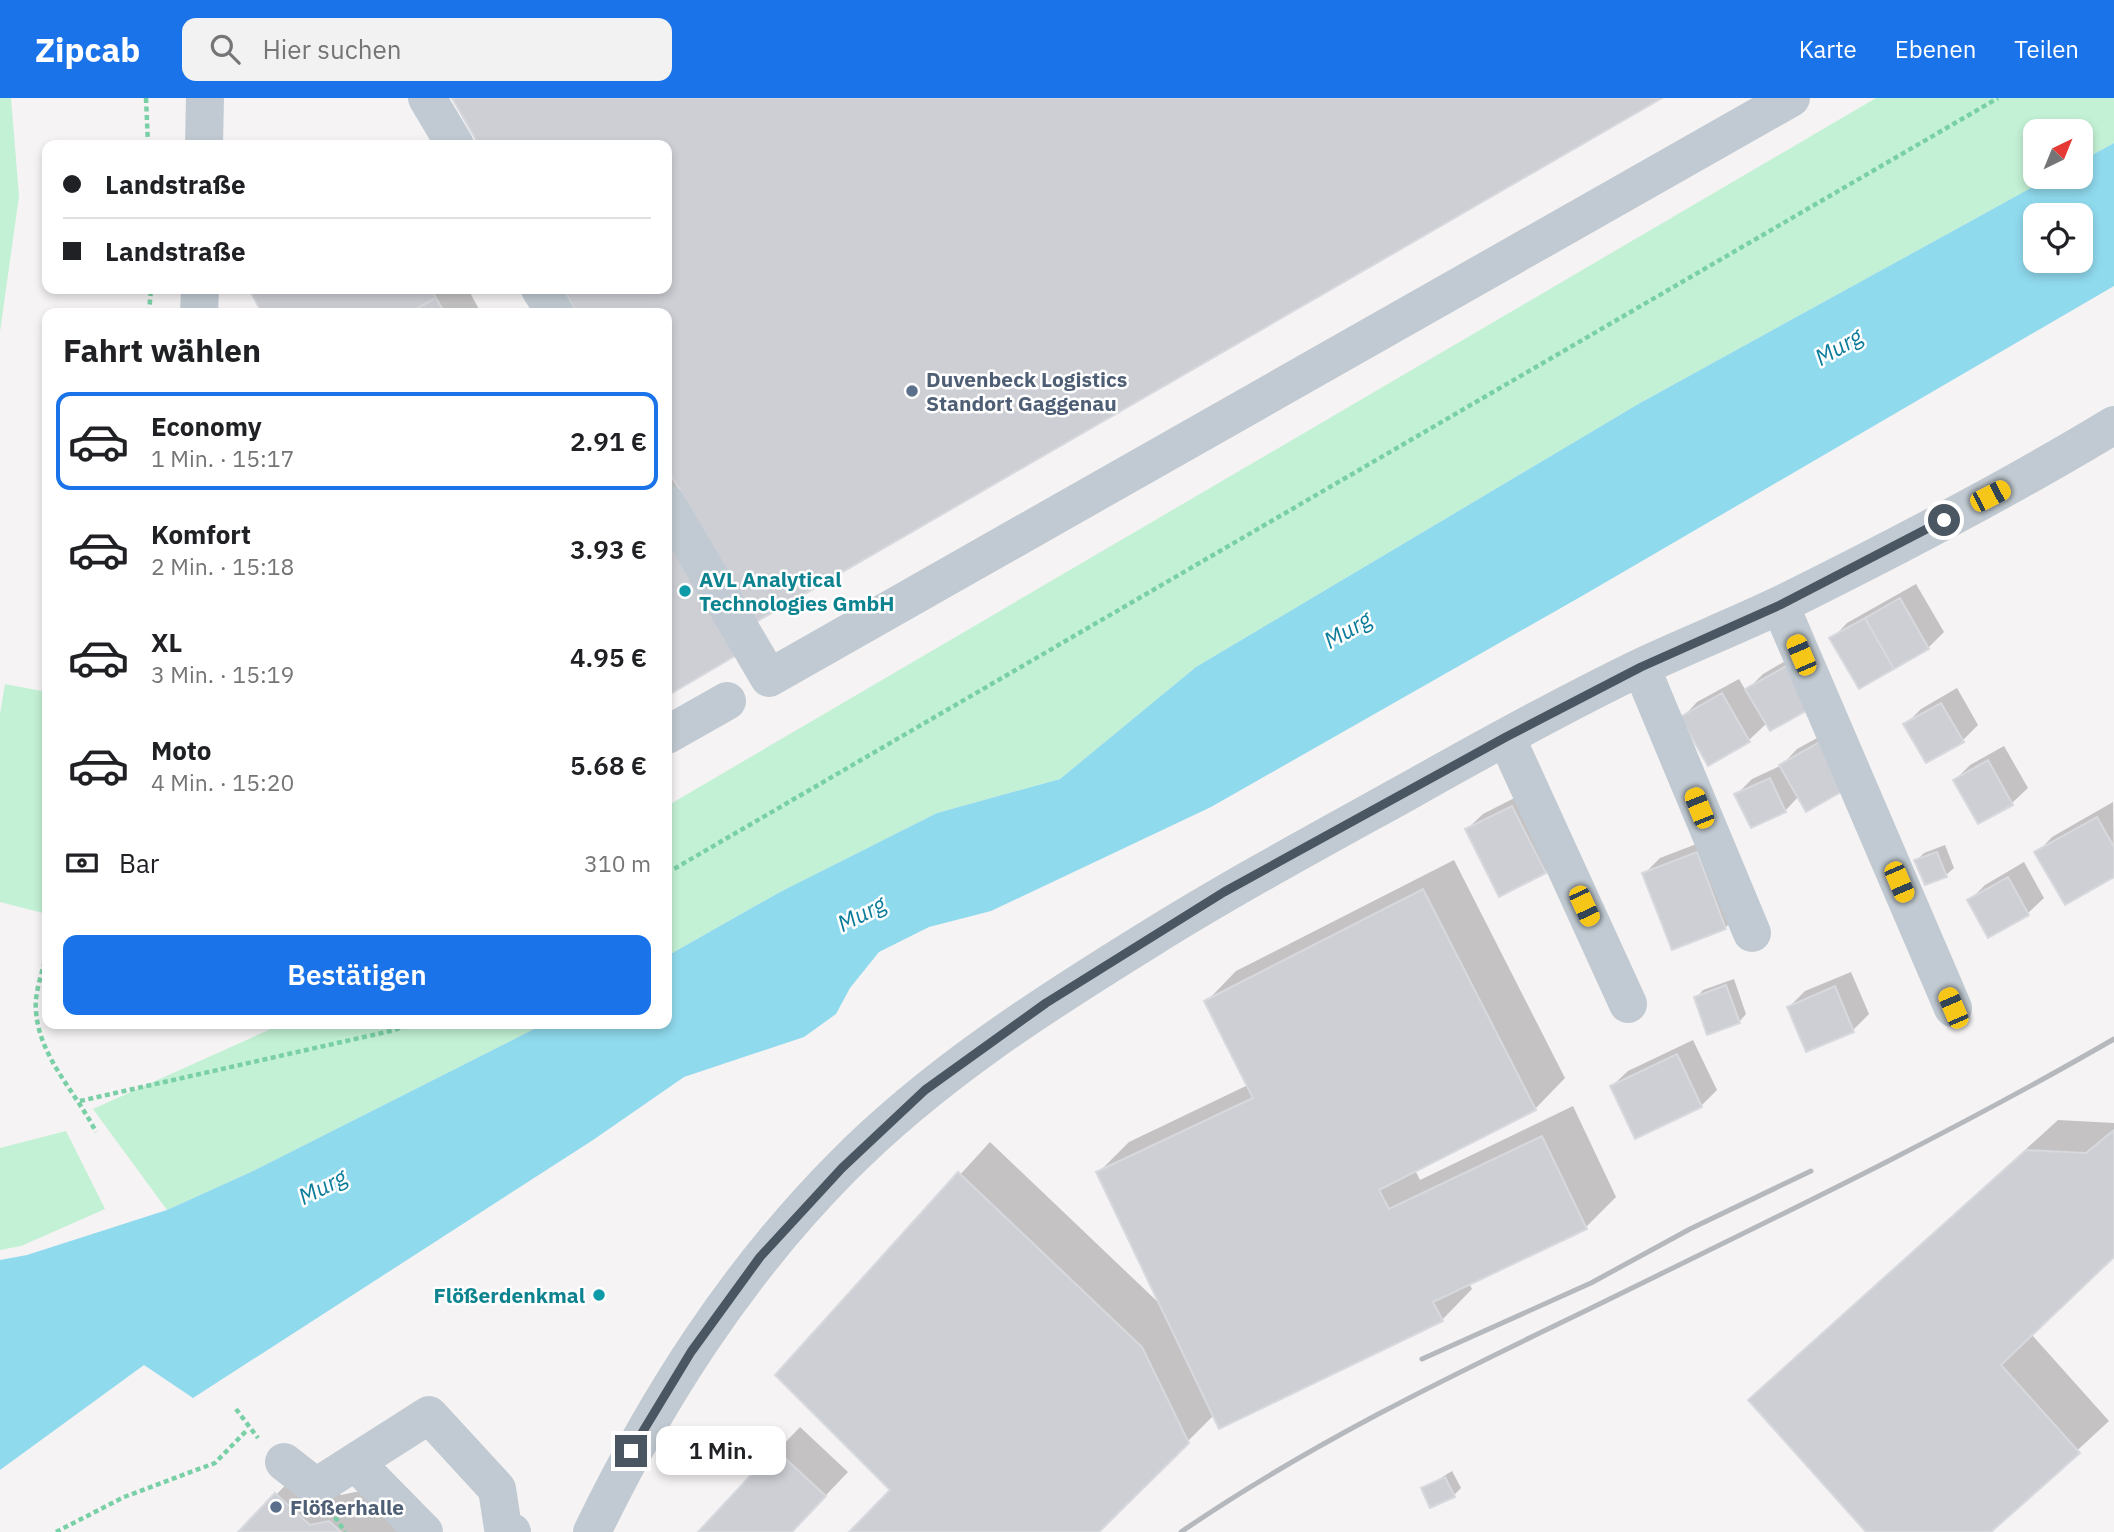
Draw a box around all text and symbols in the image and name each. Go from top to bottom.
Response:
search box [182,18,672,81]
text: Zipcab [35,28,140,71]
icon: search [206,30,244,68]
text: Hier suchen [262,32,402,66]
text: Karte [1799,33,1857,65]
text: Ebenen [1895,33,1976,65]
text: Teilen [2014,33,2079,65]
north arrow [2023,119,2093,189]
map controls [2023,119,2093,273]
text: Landstraße [105,167,246,201]
button: locate [2023,203,2093,273]
text: Landstraße [105,234,246,268]
water label: Murg [1809,320,1868,372]
text: Fahrt wählen [63,329,261,371]
place label: Duvenbeck Logistics Standort Gaggenau [926,365,1127,417]
marker: Duvenbeck Logistics Standort Gaggenau [904,383,920,399]
text: Economy [151,409,262,443]
icon: car [67,410,130,473]
text: 2.91 € [570,424,647,458]
text: 1 Min. · 15:17 [151,443,294,473]
car [1967,477,2014,515]
route start [1928,504,1960,536]
text: Komfort [151,517,251,551]
icon: car [67,518,130,581]
text: 3.93 € [570,532,647,566]
text: 2 Min. · 15:18 [151,551,294,581]
place label: AVL Analytical Technologies GmbH [699,565,894,617]
marker: AVL Analytical Technologies GmbH [677,583,693,599]
water label: Murg [1318,603,1377,655]
text: XL [151,625,182,659]
icon: car [67,626,130,689]
car [1784,632,1819,678]
text: 4.95 € [570,640,647,674]
text: 3 Min. · 15:19 [151,659,294,689]
text: Moto [151,733,211,767]
icon: car [67,734,130,797]
text: 5.68 € [570,748,647,782]
text: 4 Min. · 15:20 [151,767,294,797]
car [1682,785,1717,831]
icon: cash [63,844,101,882]
text: Bar [119,846,159,880]
text: 310 m [584,848,651,878]
car [1882,859,1917,905]
car [1566,883,1603,929]
water label: Murg [832,888,891,938]
button: Bestätigen [63,935,651,1015]
car [1936,985,1971,1031]
water label: Murg [293,1161,352,1211]
place label: Flößerdenkmal [434,1281,585,1309]
marker: Flößerdenkmal [591,1287,607,1303]
callout: 1 Min. [656,1426,785,1476]
route end [615,1435,647,1467]
text: 1 Min. [689,1435,753,1465]
place label: Flößerhalle [290,1493,404,1521]
marker: Flößerhalle [268,1499,284,1515]

